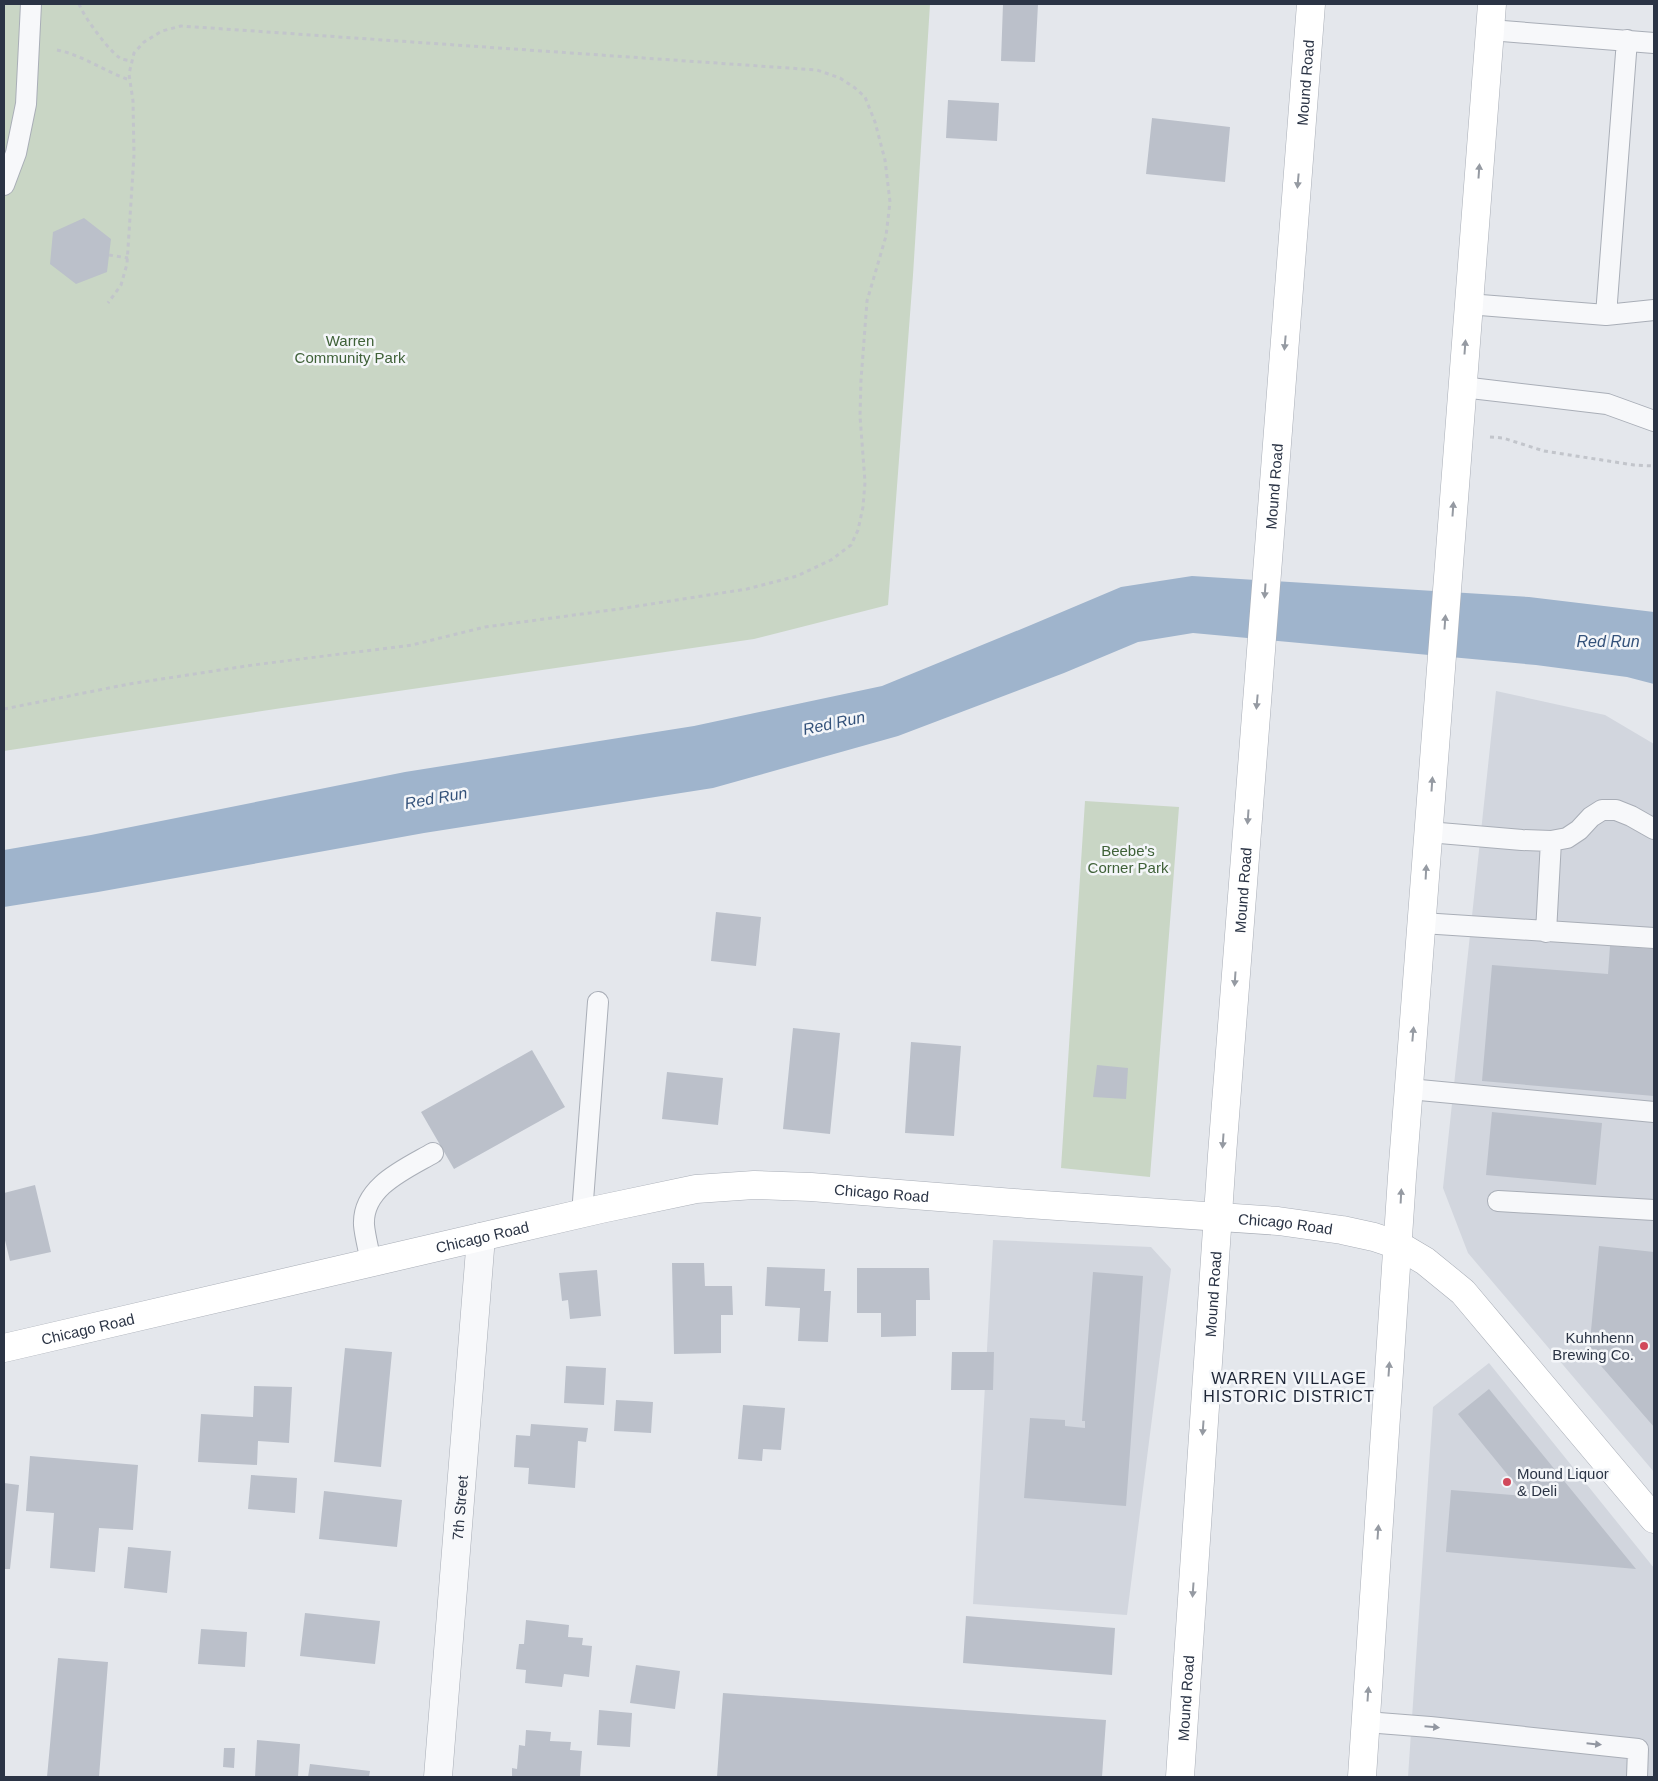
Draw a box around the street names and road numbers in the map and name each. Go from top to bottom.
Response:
street label: Mound Road [1293,39,1317,126]
street label: Mound Road [1262,443,1285,530]
street label: Mound Road [1231,847,1254,934]
street label: Chicago Road [833,1180,930,1205]
street label: Chicago Road [1237,1210,1334,1237]
street label: Chicago Road [434,1218,530,1256]
street label: Mound Road [1201,1251,1224,1338]
street label: Chicago Road [40,1309,136,1348]
street label: 7th Street [448,1474,471,1541]
street label: Mound Road [1174,1655,1197,1742]

